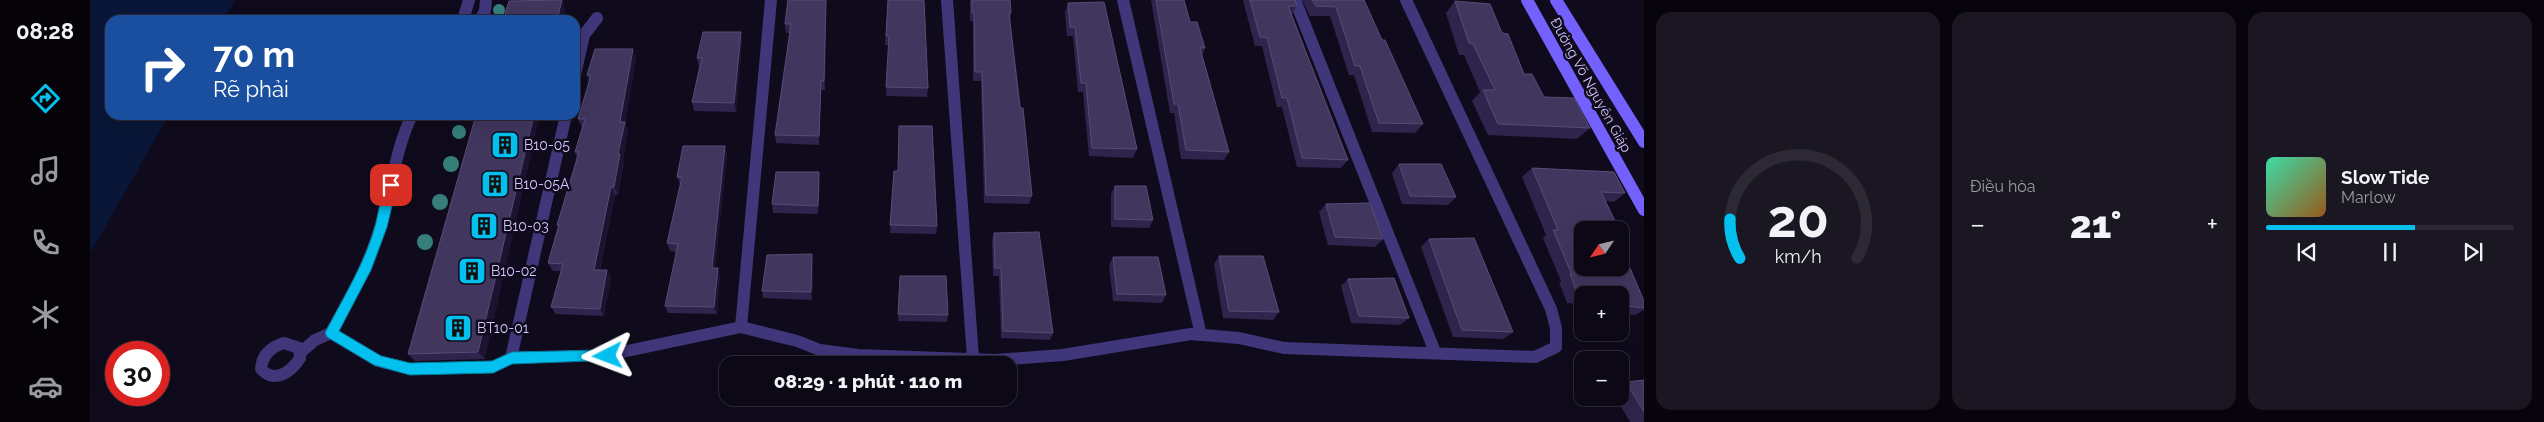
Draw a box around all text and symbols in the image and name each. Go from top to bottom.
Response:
street label: Đường Võ Nguyên Giáp [1547,15,1635,155]
text: 08:28 [16,18,74,44]
text: 70 m [213,34,295,75]
icon: right [130,35,195,100]
text: Rẽ phải [213,76,289,102]
icon: directions [28,81,63,116]
building icon: B10-05 [490,130,520,160]
place label: B10-05 [524,137,570,153]
icon: music [28,153,63,188]
pin [370,164,412,206]
text: Slow Tide [2341,166,2430,188]
building icon: B10-05A [480,169,510,199]
icon: arrive [377,171,405,199]
place label: B10-05A [514,176,570,192]
text: Điều hòa [1970,177,2036,196]
text: 20 [1767,188,1829,249]
text: Marlow [2341,188,2396,207]
text: 21° [2070,202,2122,247]
text: − [1970,208,1985,241]
text: + [2206,208,2218,241]
building icon: B10-03 [469,211,499,241]
place label: B10-03 [503,218,549,234]
north arrow [1574,221,1629,276]
map controls [1574,221,1629,406]
icon: phone [28,225,63,260]
icon: previous [2293,238,2321,266]
icon: pause [2376,238,2404,266]
icon: next [2459,238,2487,266]
text: km/h [1774,246,1822,267]
building icon: B10-02 [457,256,487,286]
place label: B10-02 [491,263,537,279]
button: + [1574,286,1629,341]
icon: climate [28,297,63,332]
building icon: BT10-01 [443,313,473,343]
place label: BT10-01 [477,320,529,336]
position arrow [581,329,633,381]
speed limit sign: 30 [105,341,170,406]
button: − [1574,351,1629,406]
icon: car [28,369,63,404]
text: 08:29 · 1 phút · 110 m [774,370,962,392]

